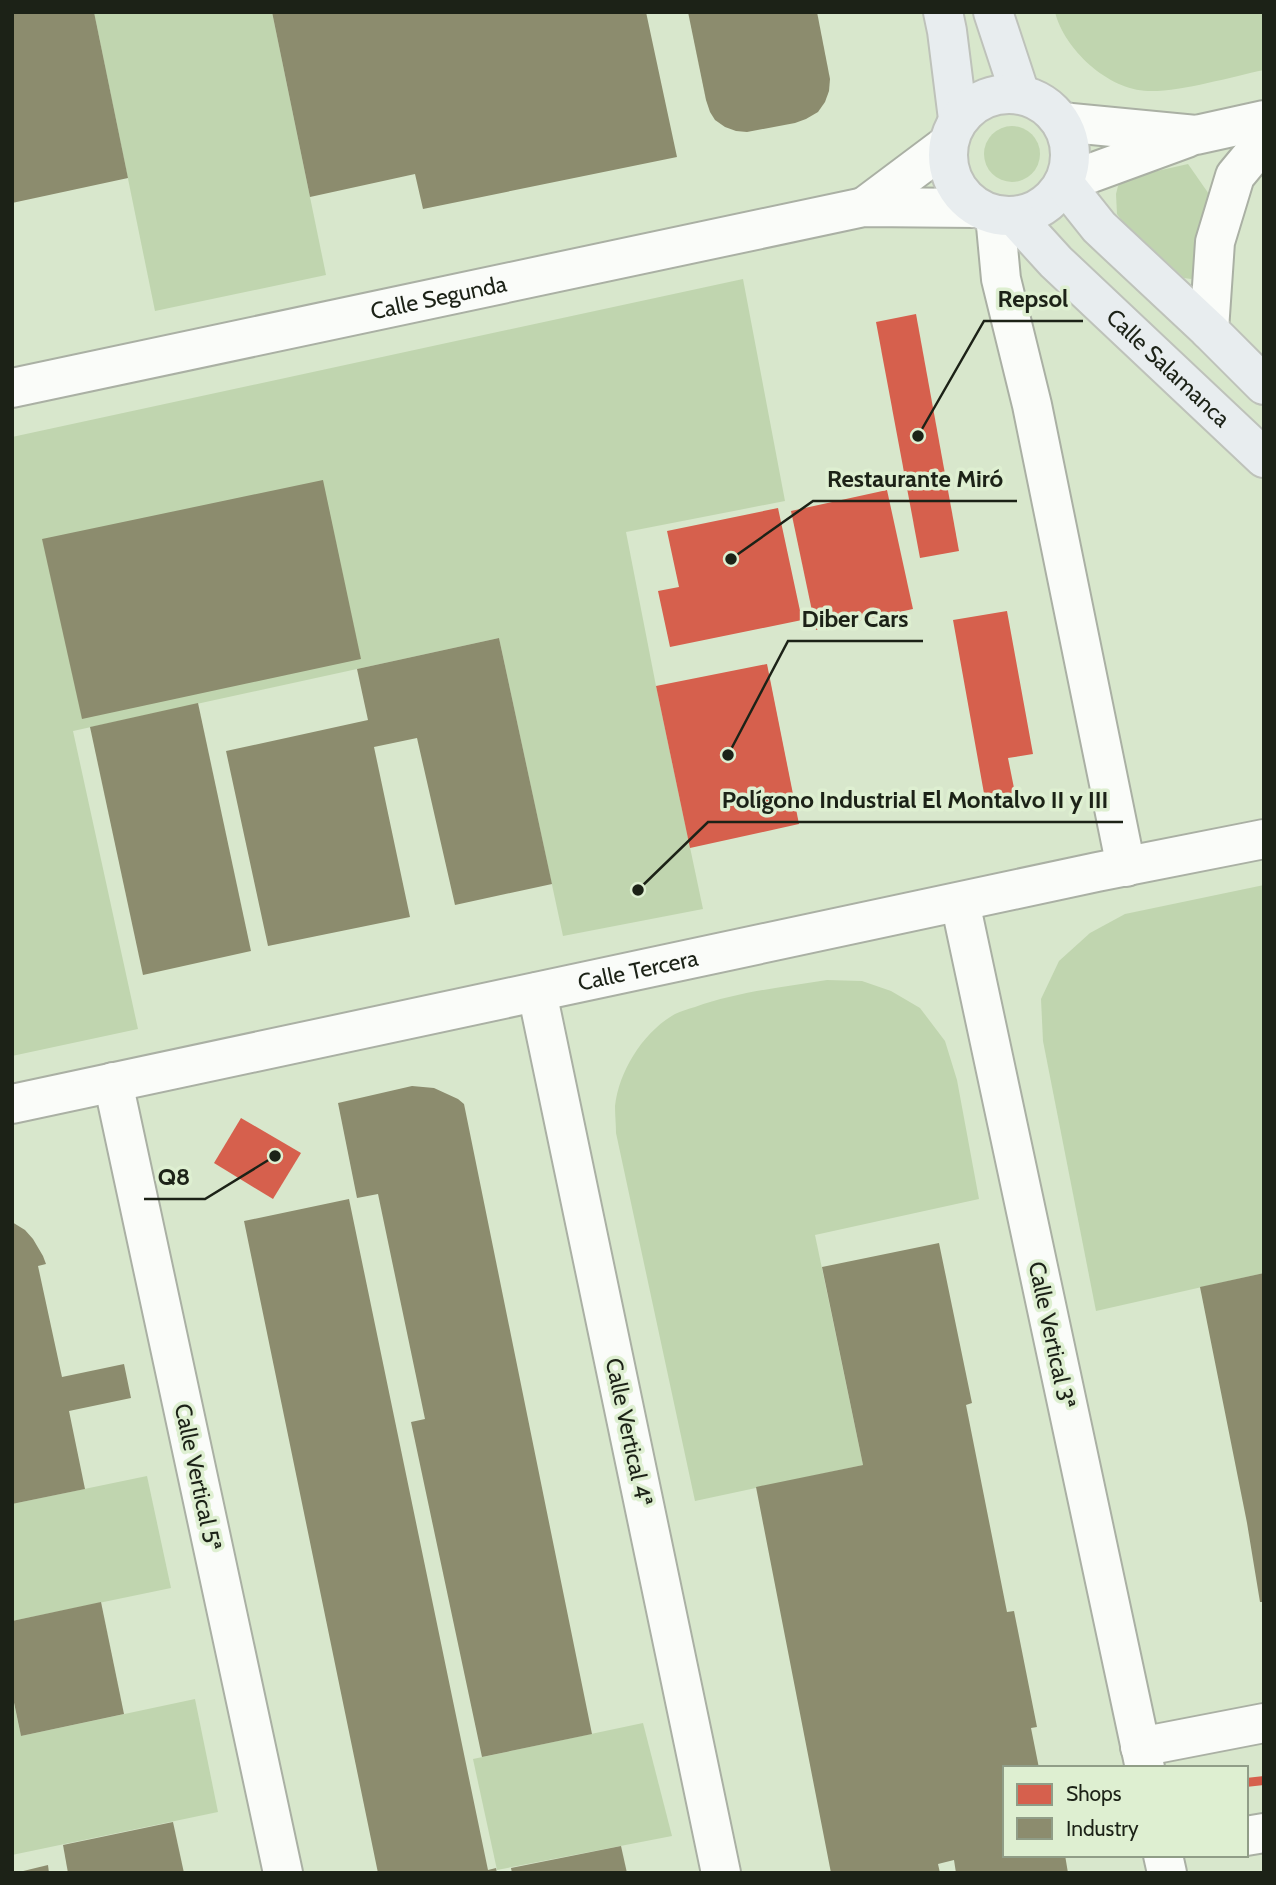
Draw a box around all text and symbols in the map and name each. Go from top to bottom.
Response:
street label: Calle Segunda [368,269,509,325]
callout: Repsol [984,276,1083,321]
text: Repsol [998,284,1068,313]
street label: Calle Salamanca [1101,303,1236,433]
callout: Restaurante Miró [813,456,1017,501]
text: Restaurante Miró [827,464,1003,493]
callout: Diber Cars [788,596,923,641]
text: Diber Cars [802,604,908,633]
callout: Polígono Industrial El Montalvo II y III [708,777,1123,822]
text: Polígono Industrial El Montalvo II y III [722,785,1108,814]
street label: Calle Tercera [575,944,701,997]
callout: Q8 [144,1154,205,1199]
text: Q8 [158,1162,190,1191]
street label: Calle Vertical 3ª [1023,1259,1081,1411]
street label: Calle Vertical 4ª [600,1355,658,1509]
street label: Calle Vertical 5ª [169,1401,227,1553]
legend [1003,1766,1248,1857]
text: Shops [1066,1781,1122,1806]
text: Industry [1066,1816,1139,1841]

